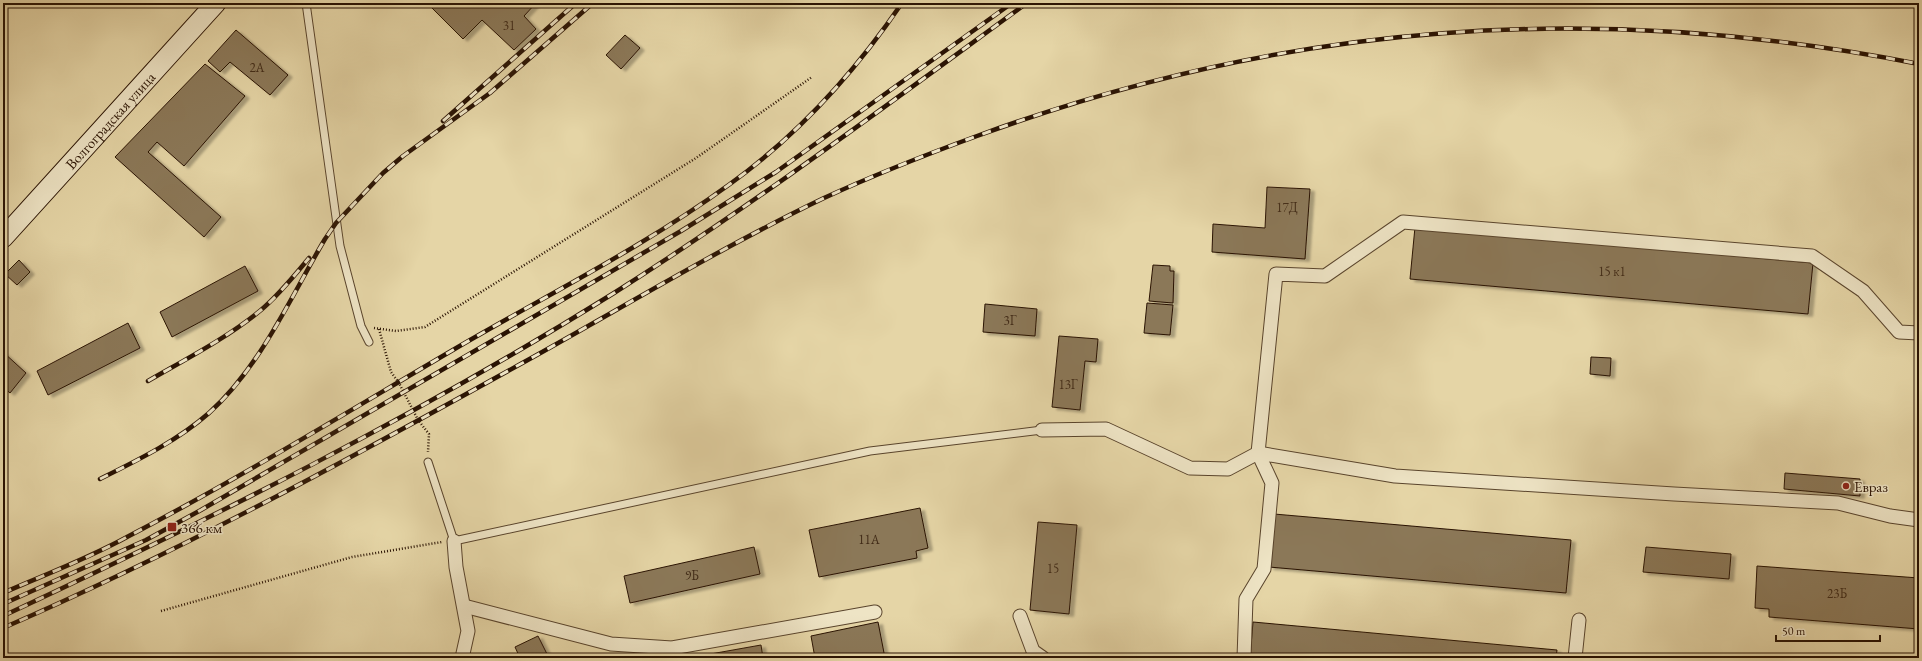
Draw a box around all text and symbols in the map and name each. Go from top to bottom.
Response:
house number: 31 [503,17,515,34]
house number: 2А [249,59,266,76]
street label: Волгоградская улица [61,67,159,173]
house number: 17Д [1276,199,1298,216]
house number: 15 к1 [1598,263,1626,280]
house number: 3Г [1004,312,1017,329]
house number: 13Г [1058,376,1078,393]
place label: Евраз [1854,477,1888,496]
marker: Евраз [1841,481,1851,491]
place label: 366 км [181,518,223,537]
marker: 366 км [166,521,178,533]
house number: 11А [858,531,881,548]
house number: 15 [1047,560,1059,577]
house number: 9Б [685,567,699,584]
house number: 23Б [1827,585,1847,602]
scale bar [1776,617,1880,643]
text: 50 m [1782,623,1806,639]

